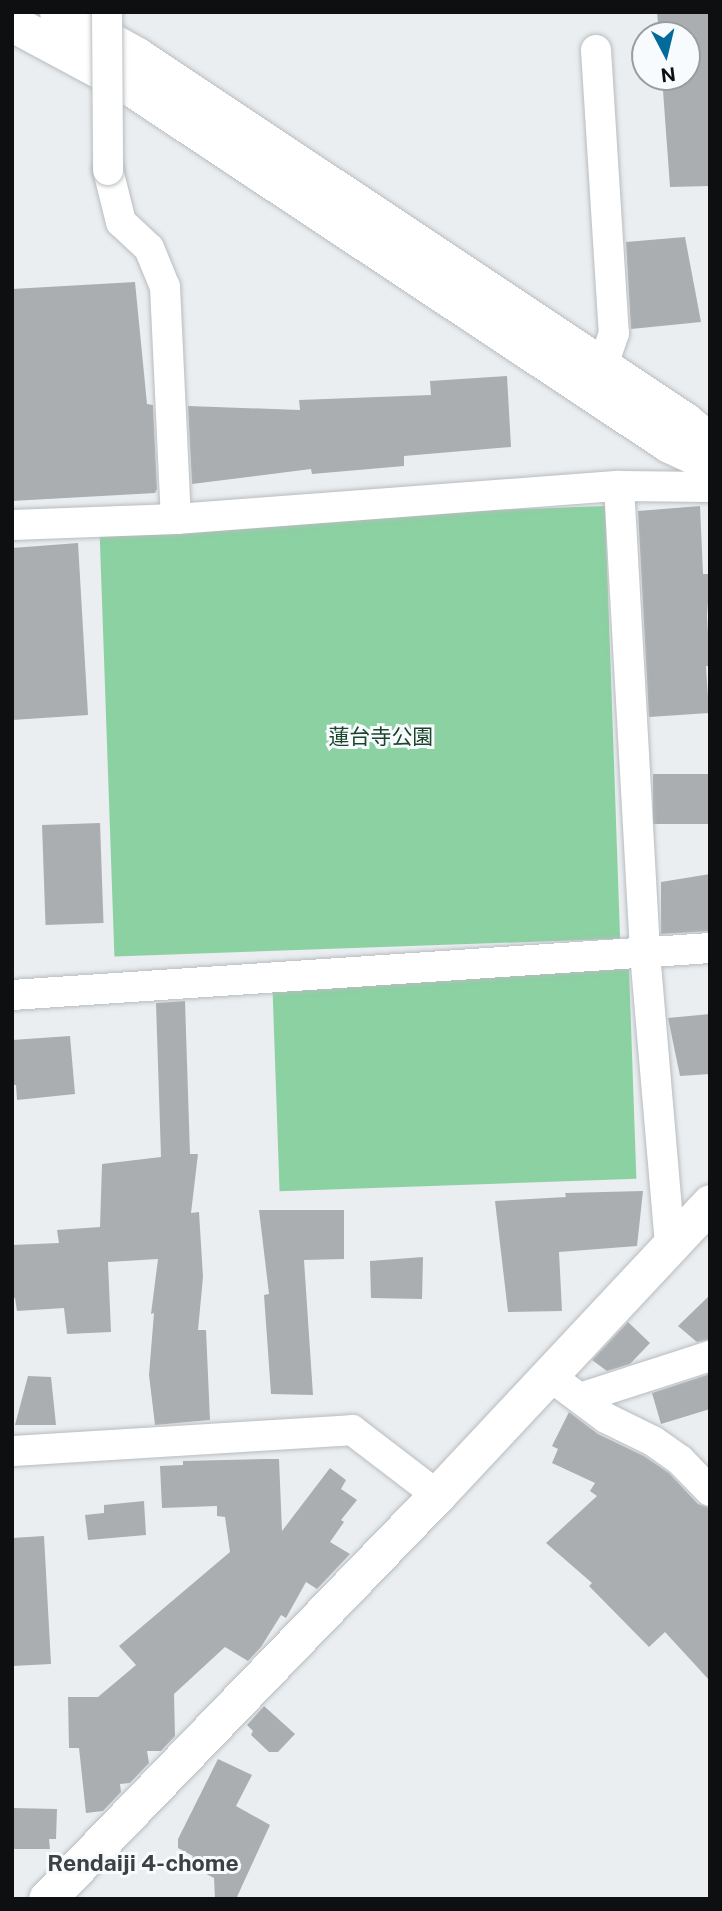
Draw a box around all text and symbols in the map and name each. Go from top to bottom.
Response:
north arrow [631,21,701,91]
text: N [660,63,677,87]
park label: 蓮台寺公園 [329,724,433,750]
district label: Rendaiji 4-chome [47,1849,239,1877]

